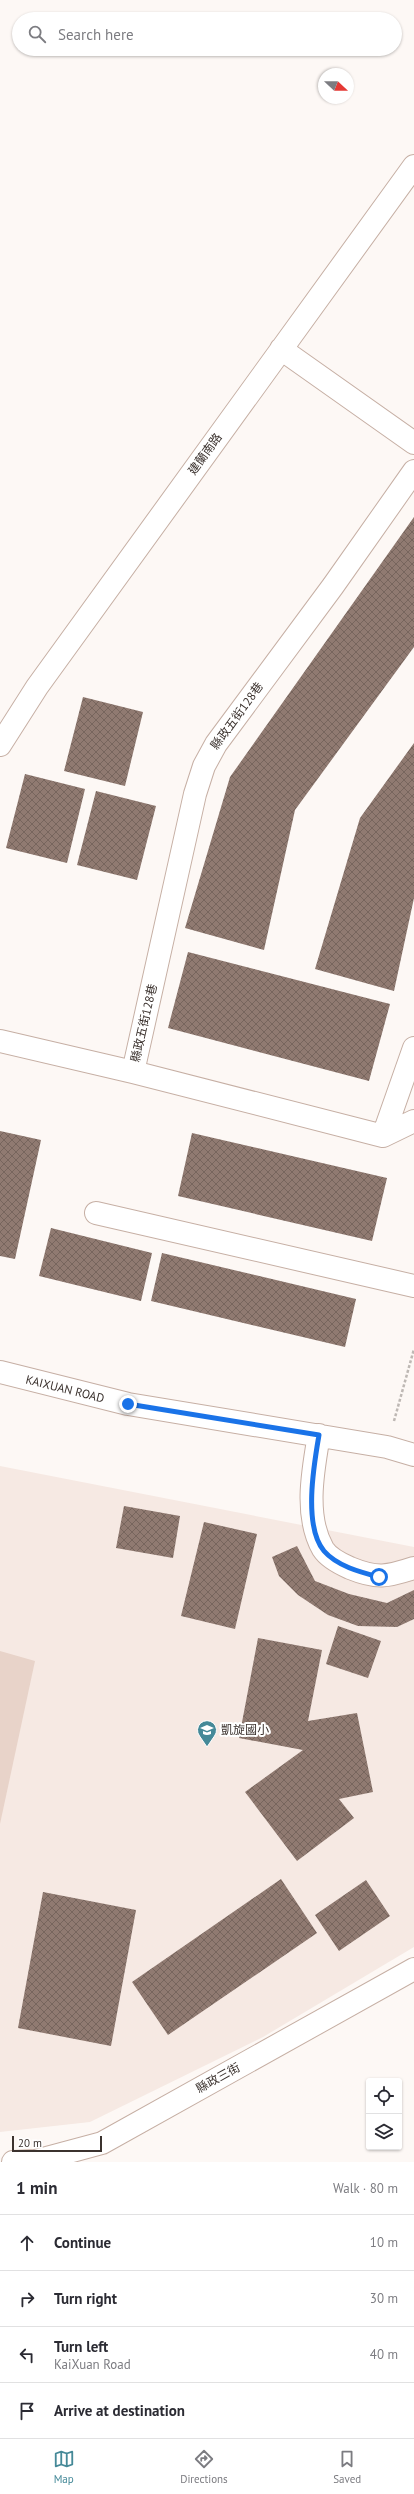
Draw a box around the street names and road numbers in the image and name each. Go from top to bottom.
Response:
street label: 建蘭南路 [184,430,225,478]
street label: 縣政五街128巷 [207,679,266,752]
street label: 縣政五街128巷 [127,982,160,1063]
street label: KAIXUAN ROAD [24,1372,106,1406]
street label: 縣政三街 [193,2059,242,2096]

